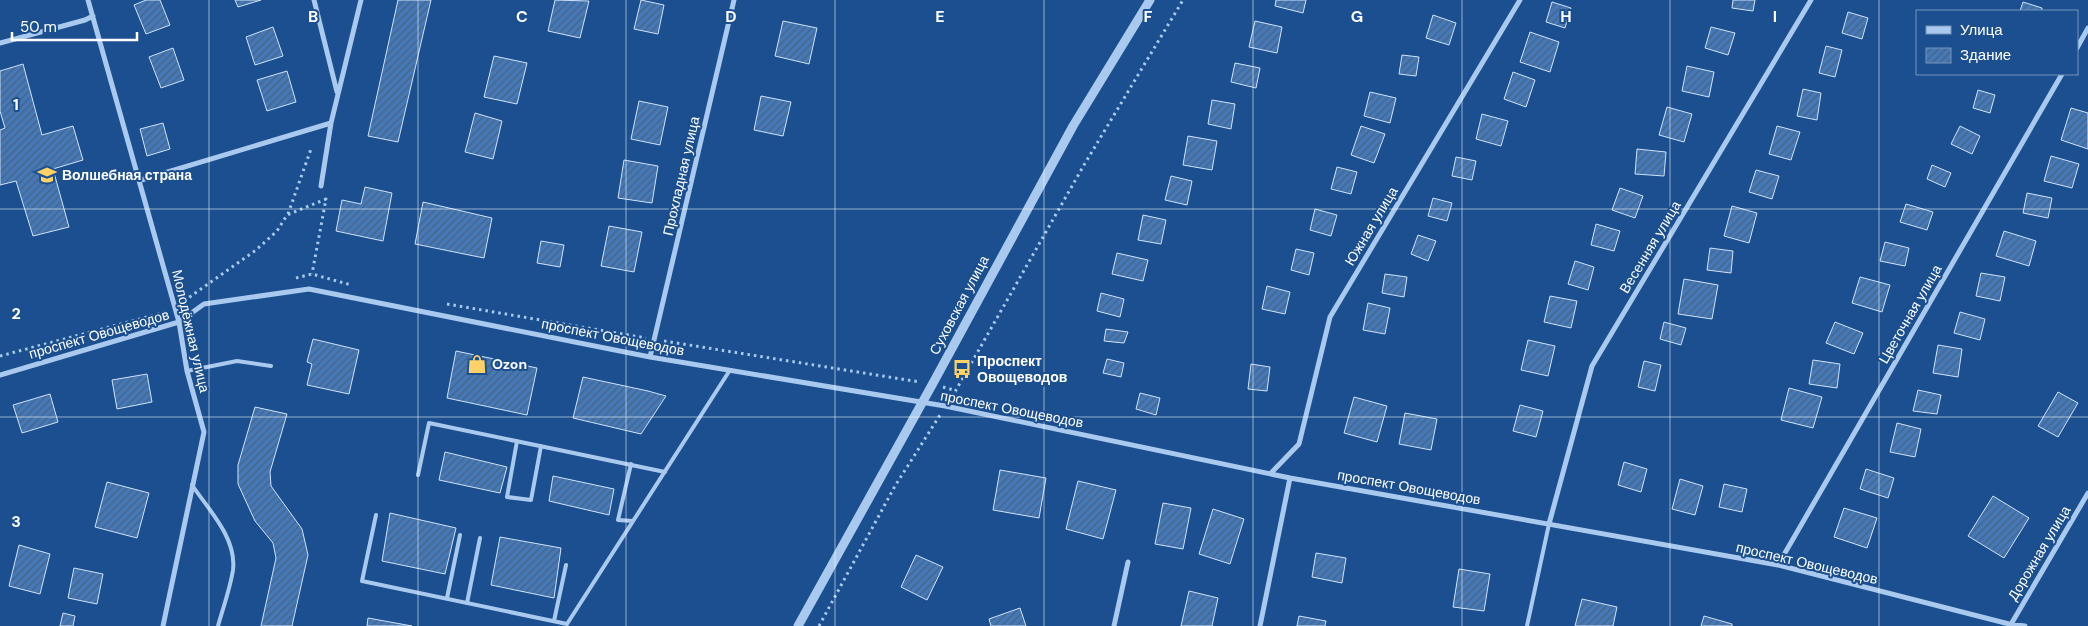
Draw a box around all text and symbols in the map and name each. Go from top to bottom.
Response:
text: B [308,6,318,27]
text: C [516,6,528,27]
text: D [725,6,737,27]
text: E [935,6,945,27]
text: F [1144,6,1153,27]
text: G [1351,6,1363,27]
text: H [1560,6,1572,27]
text: I [1773,6,1777,27]
scale bar [12,10,138,42]
legend [1916,10,2078,75]
text: 50 m [20,17,57,37]
text: Улица [1960,20,2003,40]
text: Здание [1960,45,2011,65]
text: 1 [13,94,19,115]
street label: Прохладная улица [659,114,704,237]
school or university icon: Волшебная страна [36,164,58,186]
place label: Волшебная страна [62,166,192,184]
street label: Южная улица [1340,183,1402,269]
street label: Весенняя улица [1615,197,1685,297]
street label: Суховская улица [925,252,993,358]
street label: Цветочная улица [1874,261,1946,367]
street label: Молодёжная улица [168,268,214,394]
text: 2 [11,303,21,324]
street label: проспект Овощеводов [27,305,171,363]
street label: проспект Овощеводов [540,314,686,360]
place label: Проспект Овощеводов [977,352,1068,386]
shop icon: Ozon [466,353,488,375]
place label: Ozon [492,355,527,373]
bus stop icon: Проспект Овощеводов [951,358,973,380]
street label: проспект Овощеводов [939,386,1085,432]
street label: проспект Овощеводов [1336,466,1482,508]
street label: Дорожная улица [2004,502,2075,604]
text: 3 [11,511,21,532]
street label: проспект Овощеводов [1734,538,1880,588]

